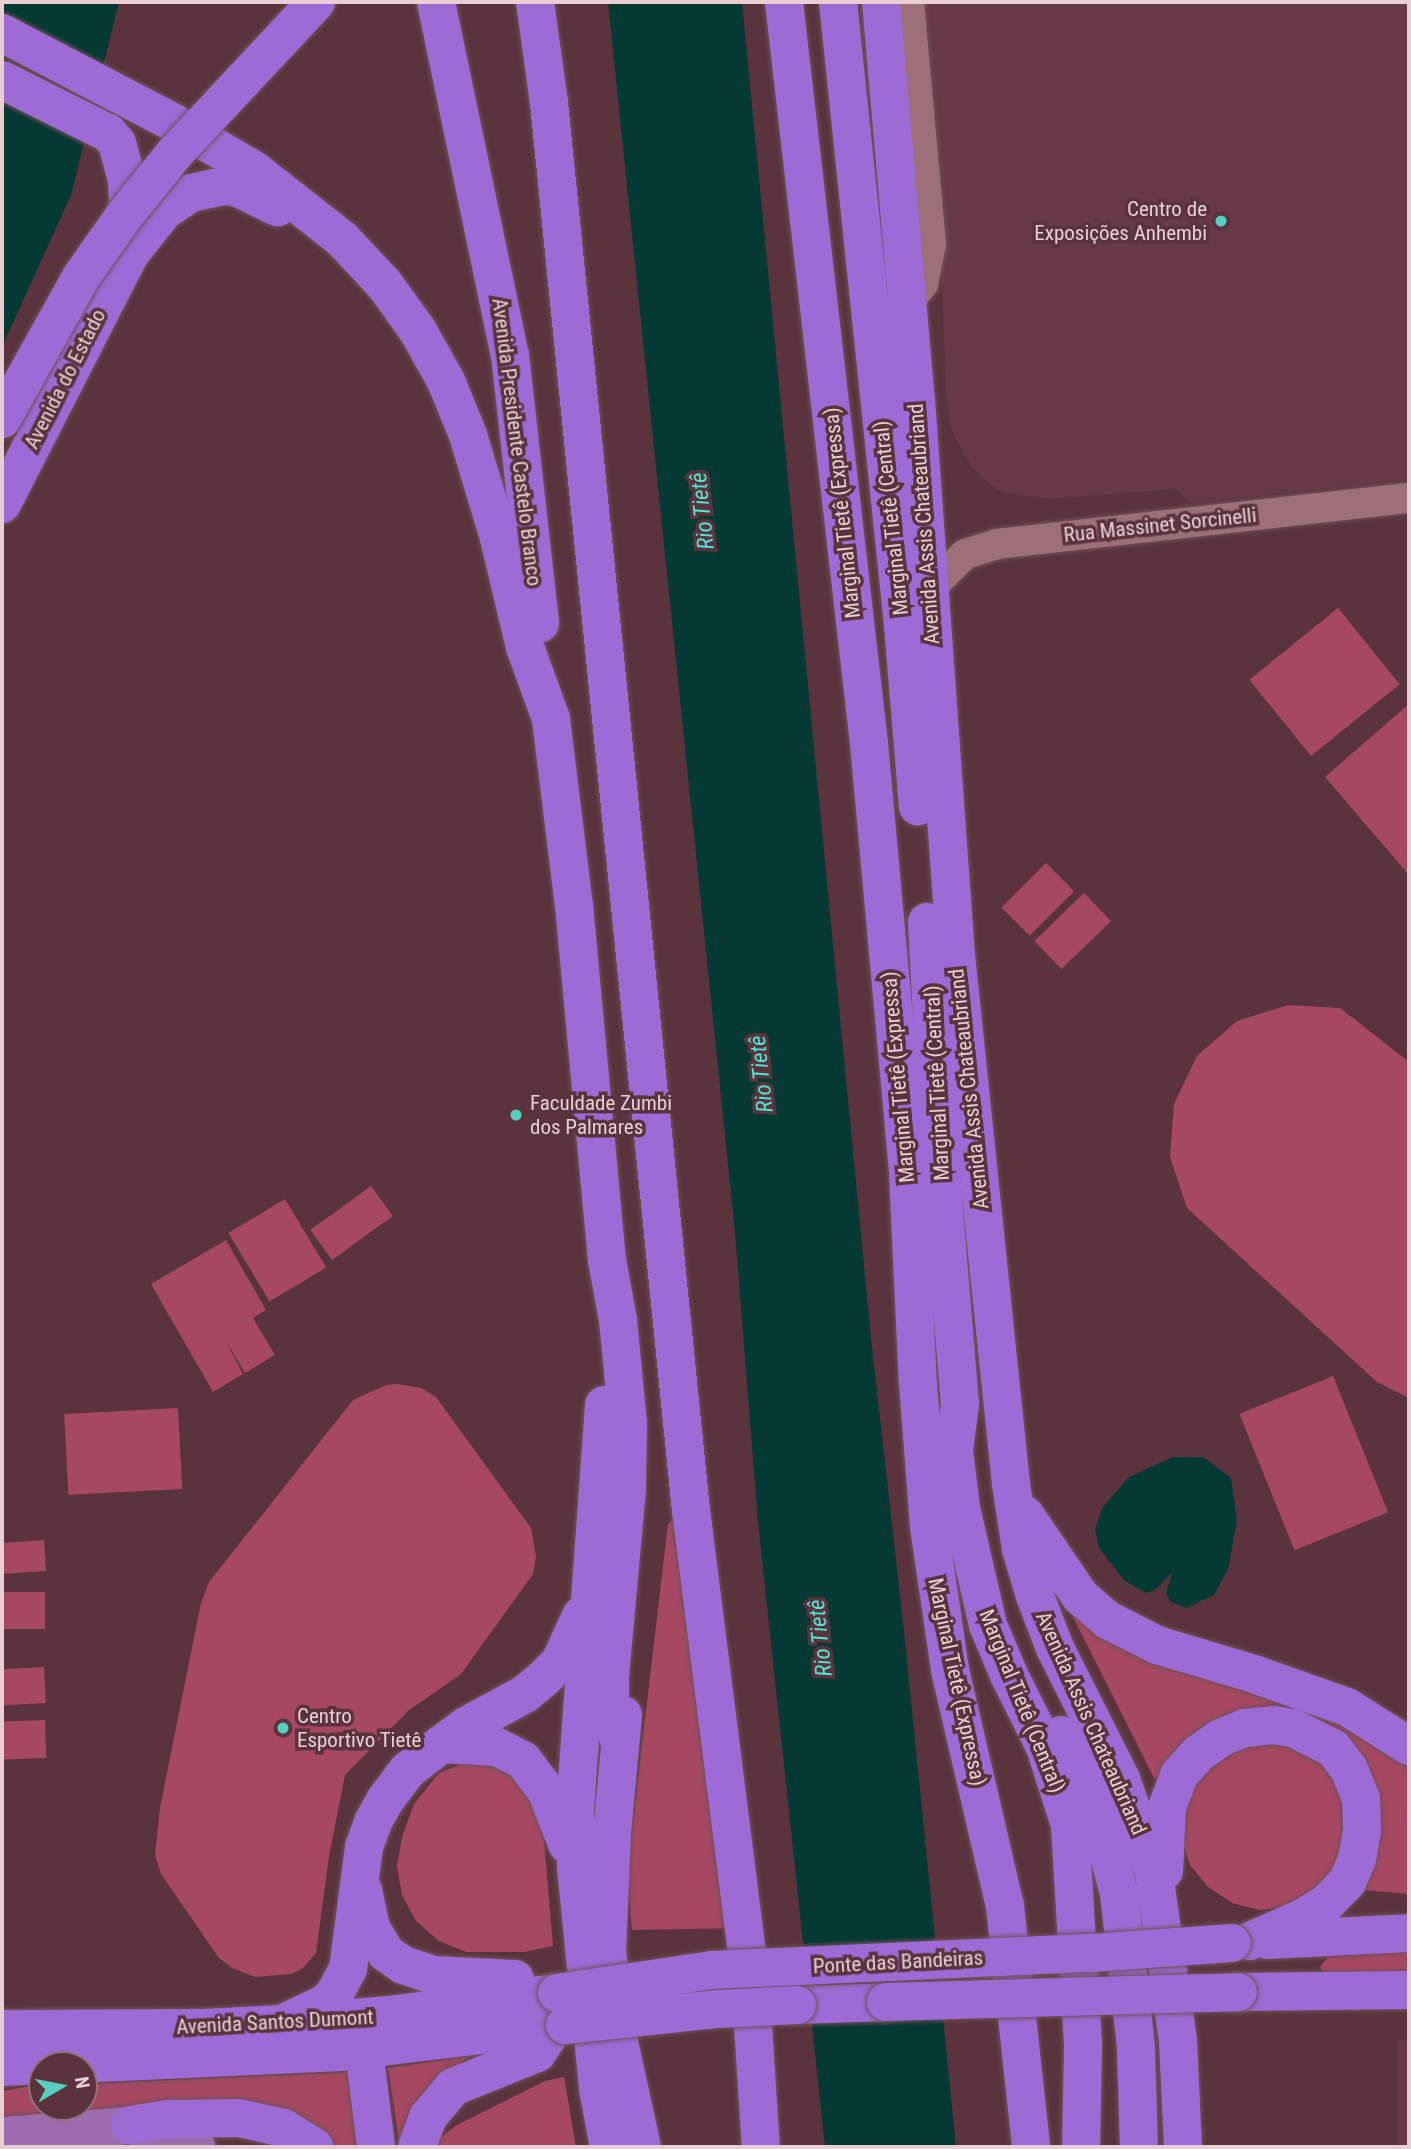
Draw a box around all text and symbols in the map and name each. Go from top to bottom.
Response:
place label: Centro de Exposições Anhembi [1034,196,1207,246]
marker: Centro de Exposições Anhembi [1213,213,1229,229]
street label: Avenida Presidente Castelo Branco [487,297,547,587]
street label: Avenida do Estado [19,305,111,453]
street label: Avenida Assis Chateaubriand [903,403,945,645]
street label: Marginal Tietê (Expressa) [818,406,866,620]
street label: Marginal Tietê (Central) [868,419,914,617]
water label: Rio Tietê [685,471,721,551]
street label: Rua Massinet Sorcinelli [1062,502,1258,548]
street label: Avenida Assis Chateaubriand [944,968,994,1210]
street label: Marginal Tietê (Expressa) [876,970,920,1184]
street label: Marginal Tietê (Central) [919,985,955,1181]
water label: Rio Tietê [744,1034,780,1114]
place label: Faculdade Zumbi dos Palmares [530,1090,672,1140]
marker: Faculdade Zumbi dos Palmares [508,1107,524,1123]
street label: Marginal Tietê (Expressa) [923,1576,991,1788]
water label: Rio Tietê [803,1598,839,1678]
street label: Marginal Tietê (Central) [974,1605,1070,1797]
street label: Avenida Assis Chateaubriand [1030,1607,1152,1839]
place label: Centro Esportivo Tietê [297,1703,422,1753]
marker: Centro Esportivo Tietê [275,1720,291,1736]
street label: Ponte das Bandeiras [812,1945,984,1979]
street label: Avenida Santos Dumont [176,2004,374,2040]
north arrow [28,2051,98,2121]
text: N [70,2075,95,2090]

